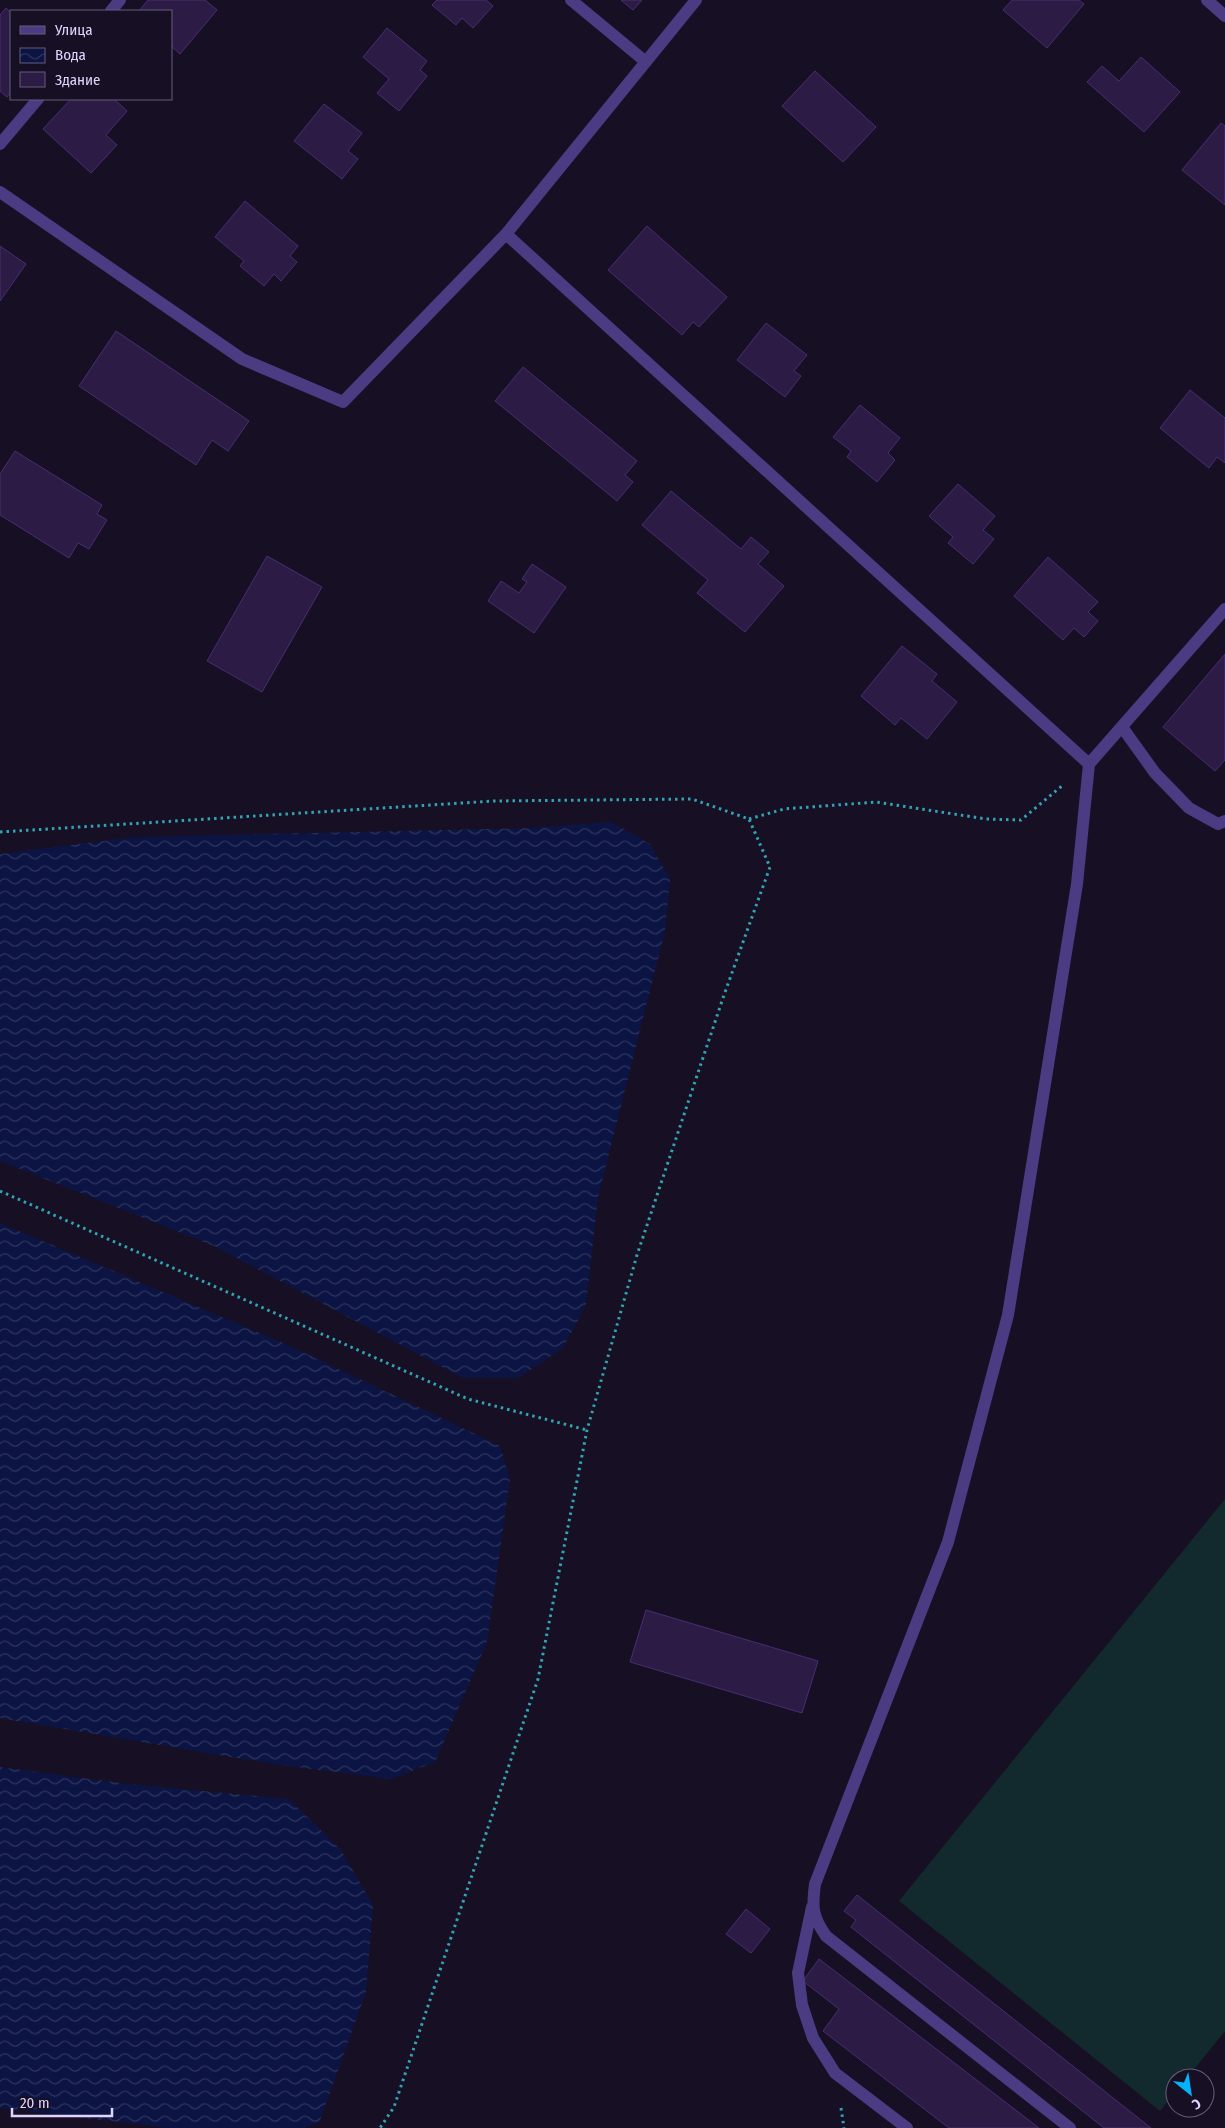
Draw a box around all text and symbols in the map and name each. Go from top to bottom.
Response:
legend [10,10,172,100]
text: Улица [54,21,93,39]
text: Вода [55,46,86,64]
text: Здание [55,71,101,89]
north arrow [1165,2068,1215,2118]
scale bar [12,2086,112,2118]
text: 20 m [20,2094,50,2112]
text: С [1188,2095,1204,2113]

